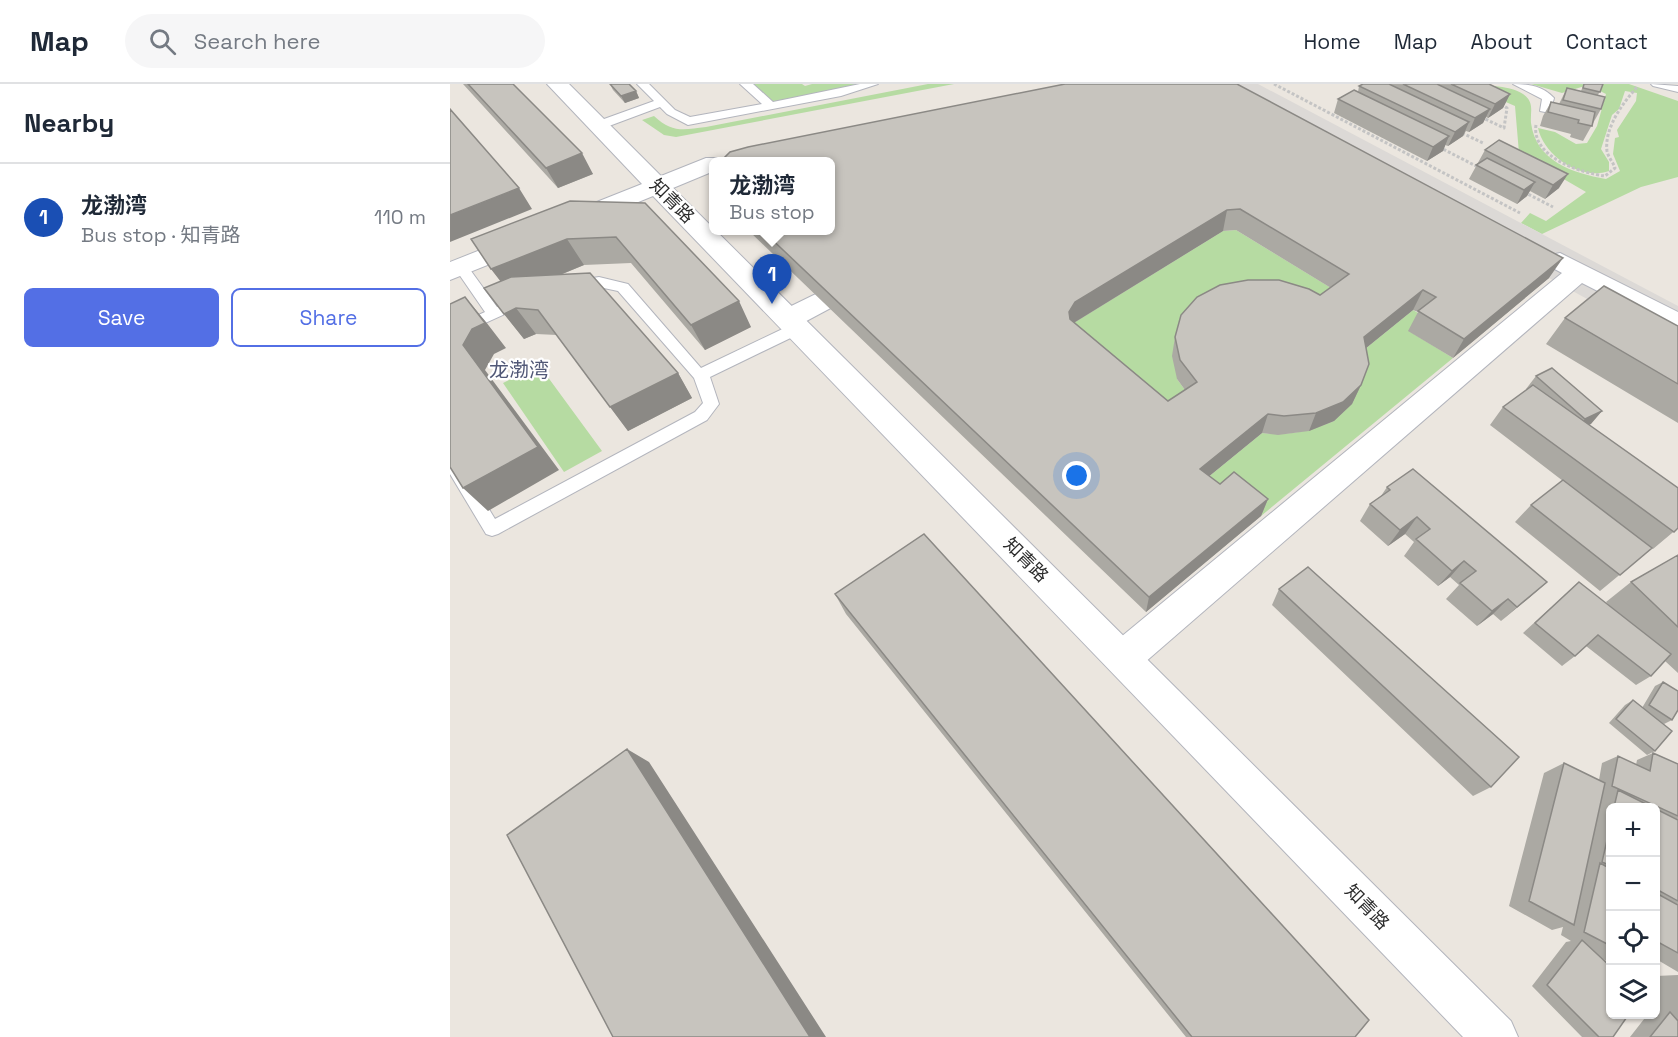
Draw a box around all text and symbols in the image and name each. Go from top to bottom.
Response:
search box [125,14,545,68]
text: Map [30,23,89,59]
icon: search [146,25,179,58]
text: Search here [194,27,321,55]
text: Home [1303,28,1361,55]
text: Map [1394,28,1438,55]
text: About [1471,28,1533,55]
text: Contact [1566,28,1648,55]
text: Nearby [24,106,114,140]
popup [709,157,835,235]
text: 龙渤湾 [729,171,795,199]
street label: 知青路 [645,173,700,228]
text: 龙渤湾 [81,191,147,219]
text: Bus stop [729,199,815,225]
text: 1 [39,204,48,230]
text: 110 m [374,204,426,230]
text: Bus stop · 知青路 [81,222,241,248]
pin: 1 [752,254,792,304]
button: Save [24,288,219,347]
button: Share [231,288,426,347]
district label: 龙渤湾 [489,357,549,383]
your location [1062,461,1091,490]
street label: 知青路 [999,532,1054,587]
map controls [1606,803,1660,1019]
button: + [1606,803,1660,857]
button: − [1606,857,1660,911]
street label: 知青路 [1340,879,1394,934]
button: locate [1606,911,1660,965]
button: layers [1606,965,1660,1019]

